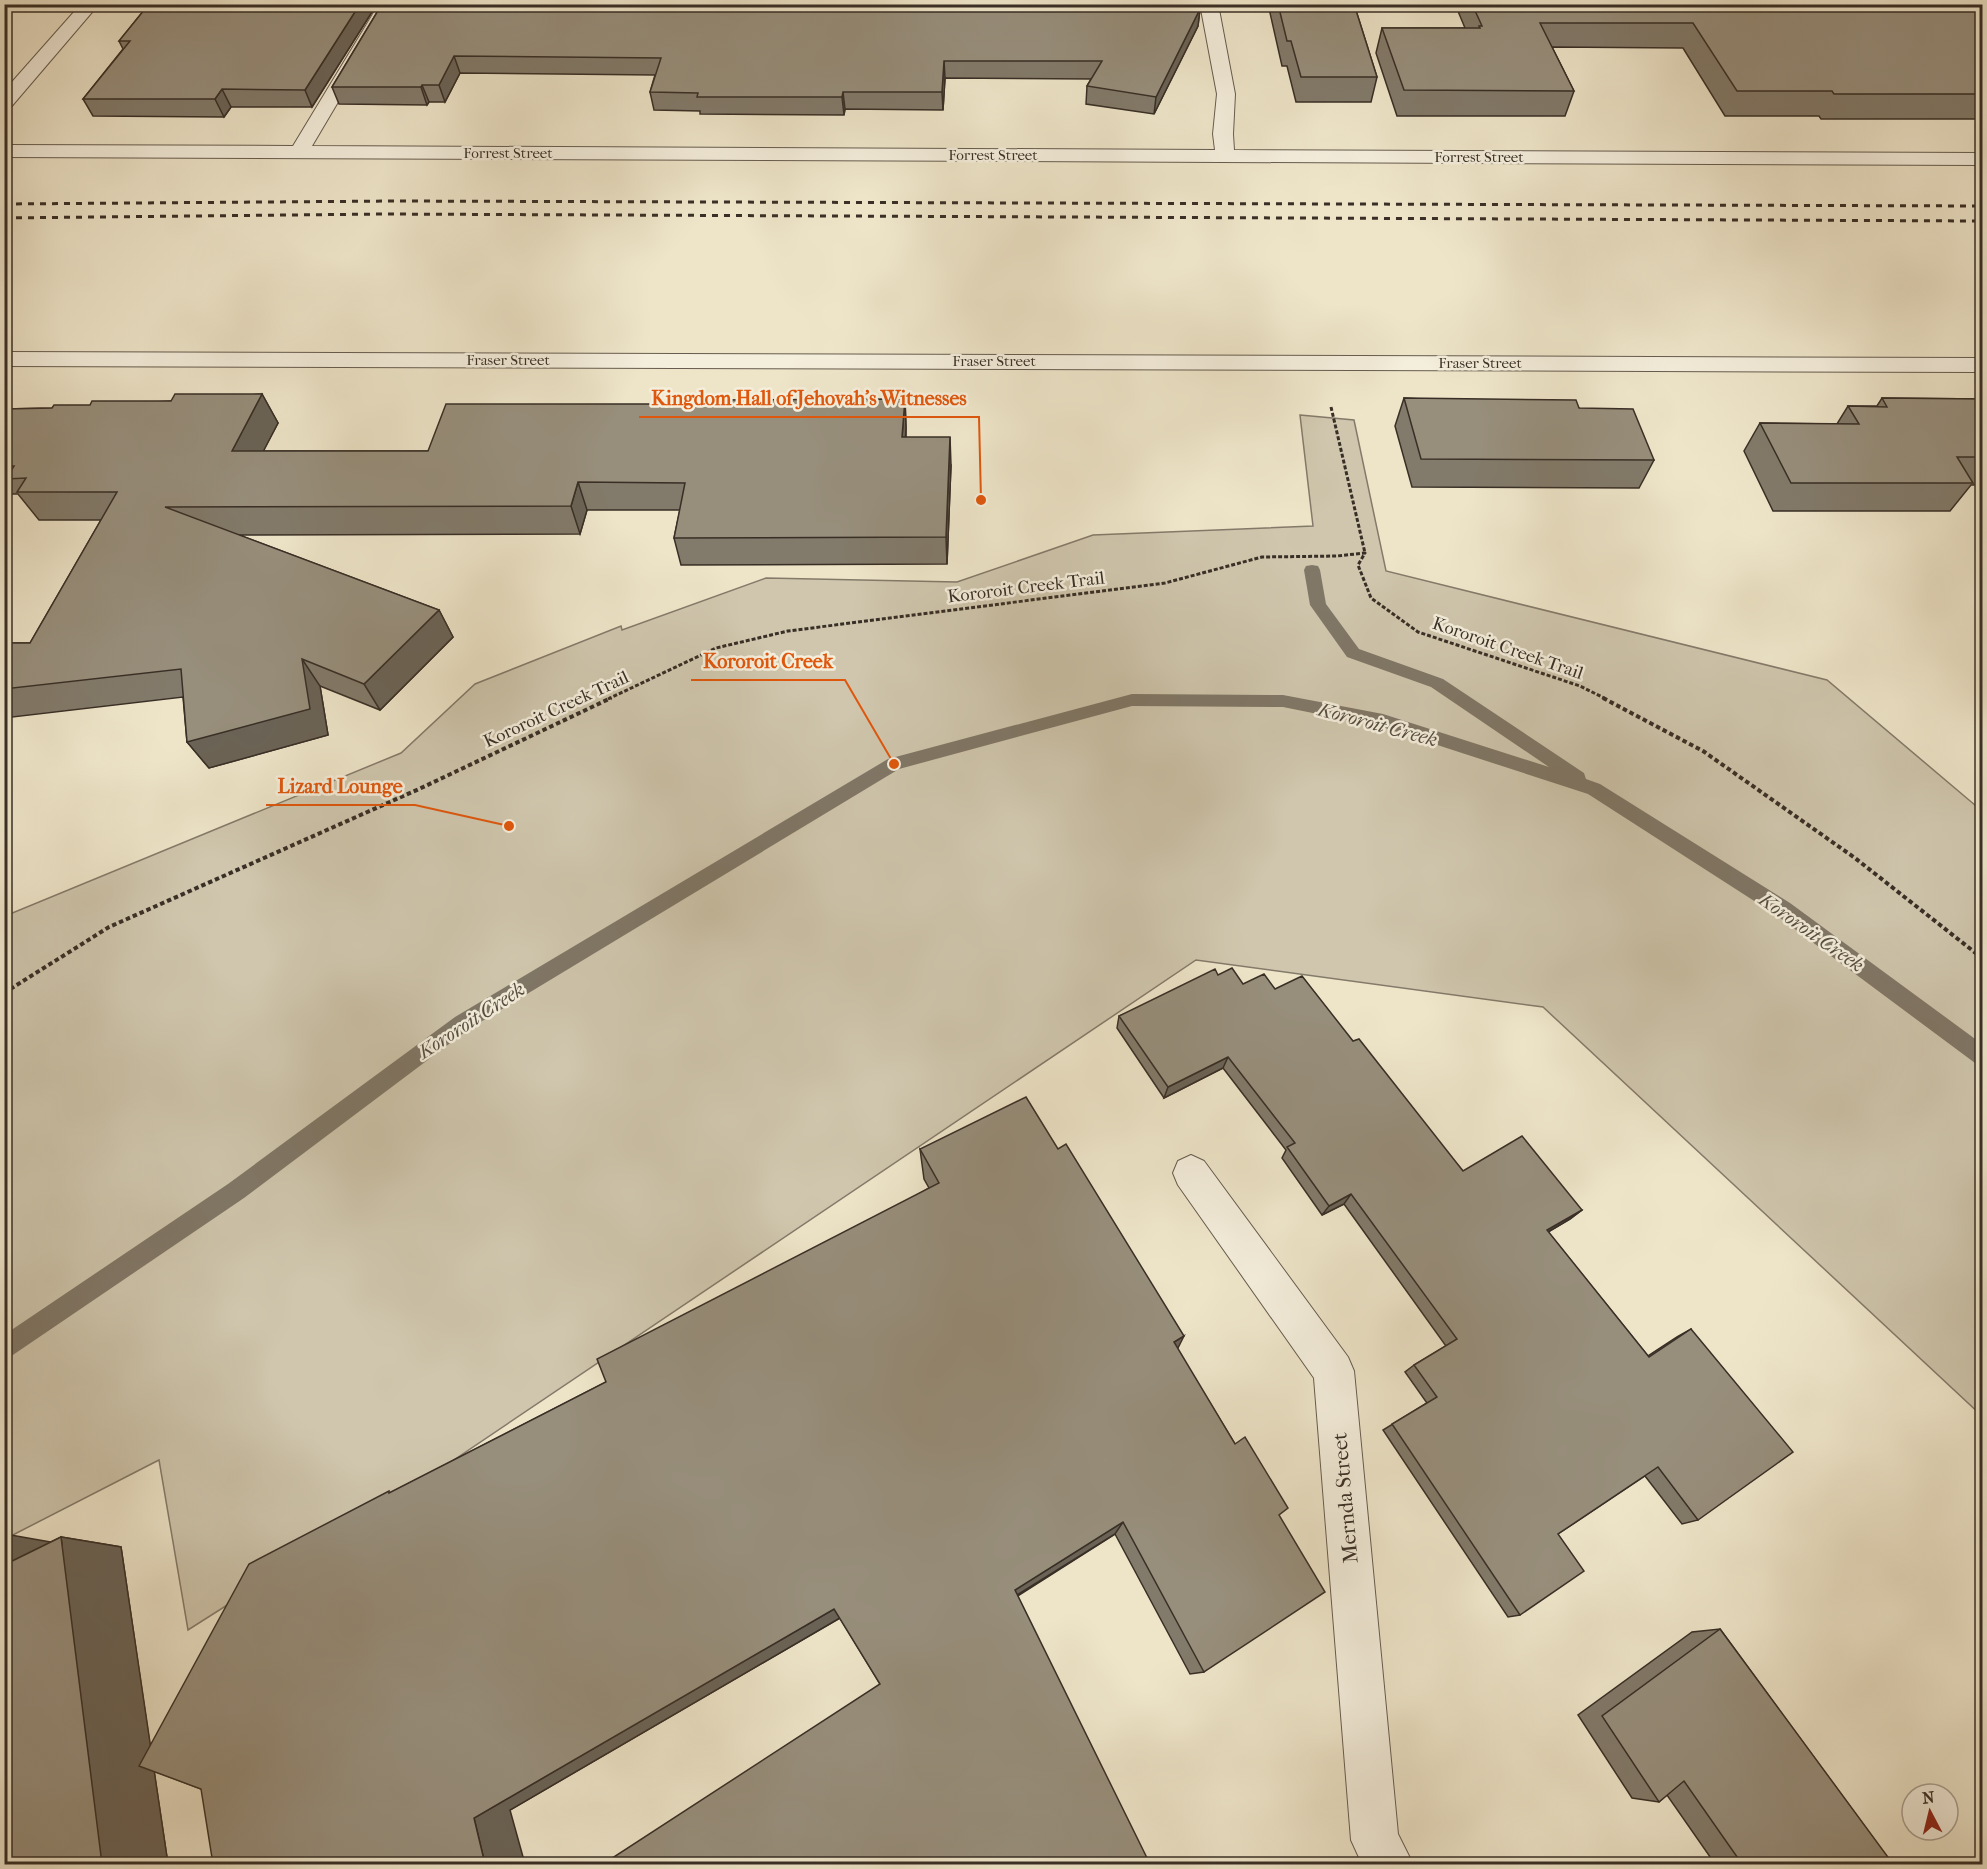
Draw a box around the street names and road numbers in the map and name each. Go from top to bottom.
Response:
street label: Forrest Street [463,144,553,162]
street label: Forrest Street [948,146,1038,164]
street label: Forrest Street [1434,148,1524,166]
street label: Fraser Street [466,351,550,369]
street label: Fraser Street [952,352,1036,370]
street label: Fraser Street [1438,354,1522,372]
street label: Kororoit Creek Trail [946,567,1106,608]
street label: Kororoit Creek Trail [1430,613,1586,684]
street label: Kororoit Creek Trail [480,667,632,752]
street label: Mernda Street [1327,1431,1363,1565]

